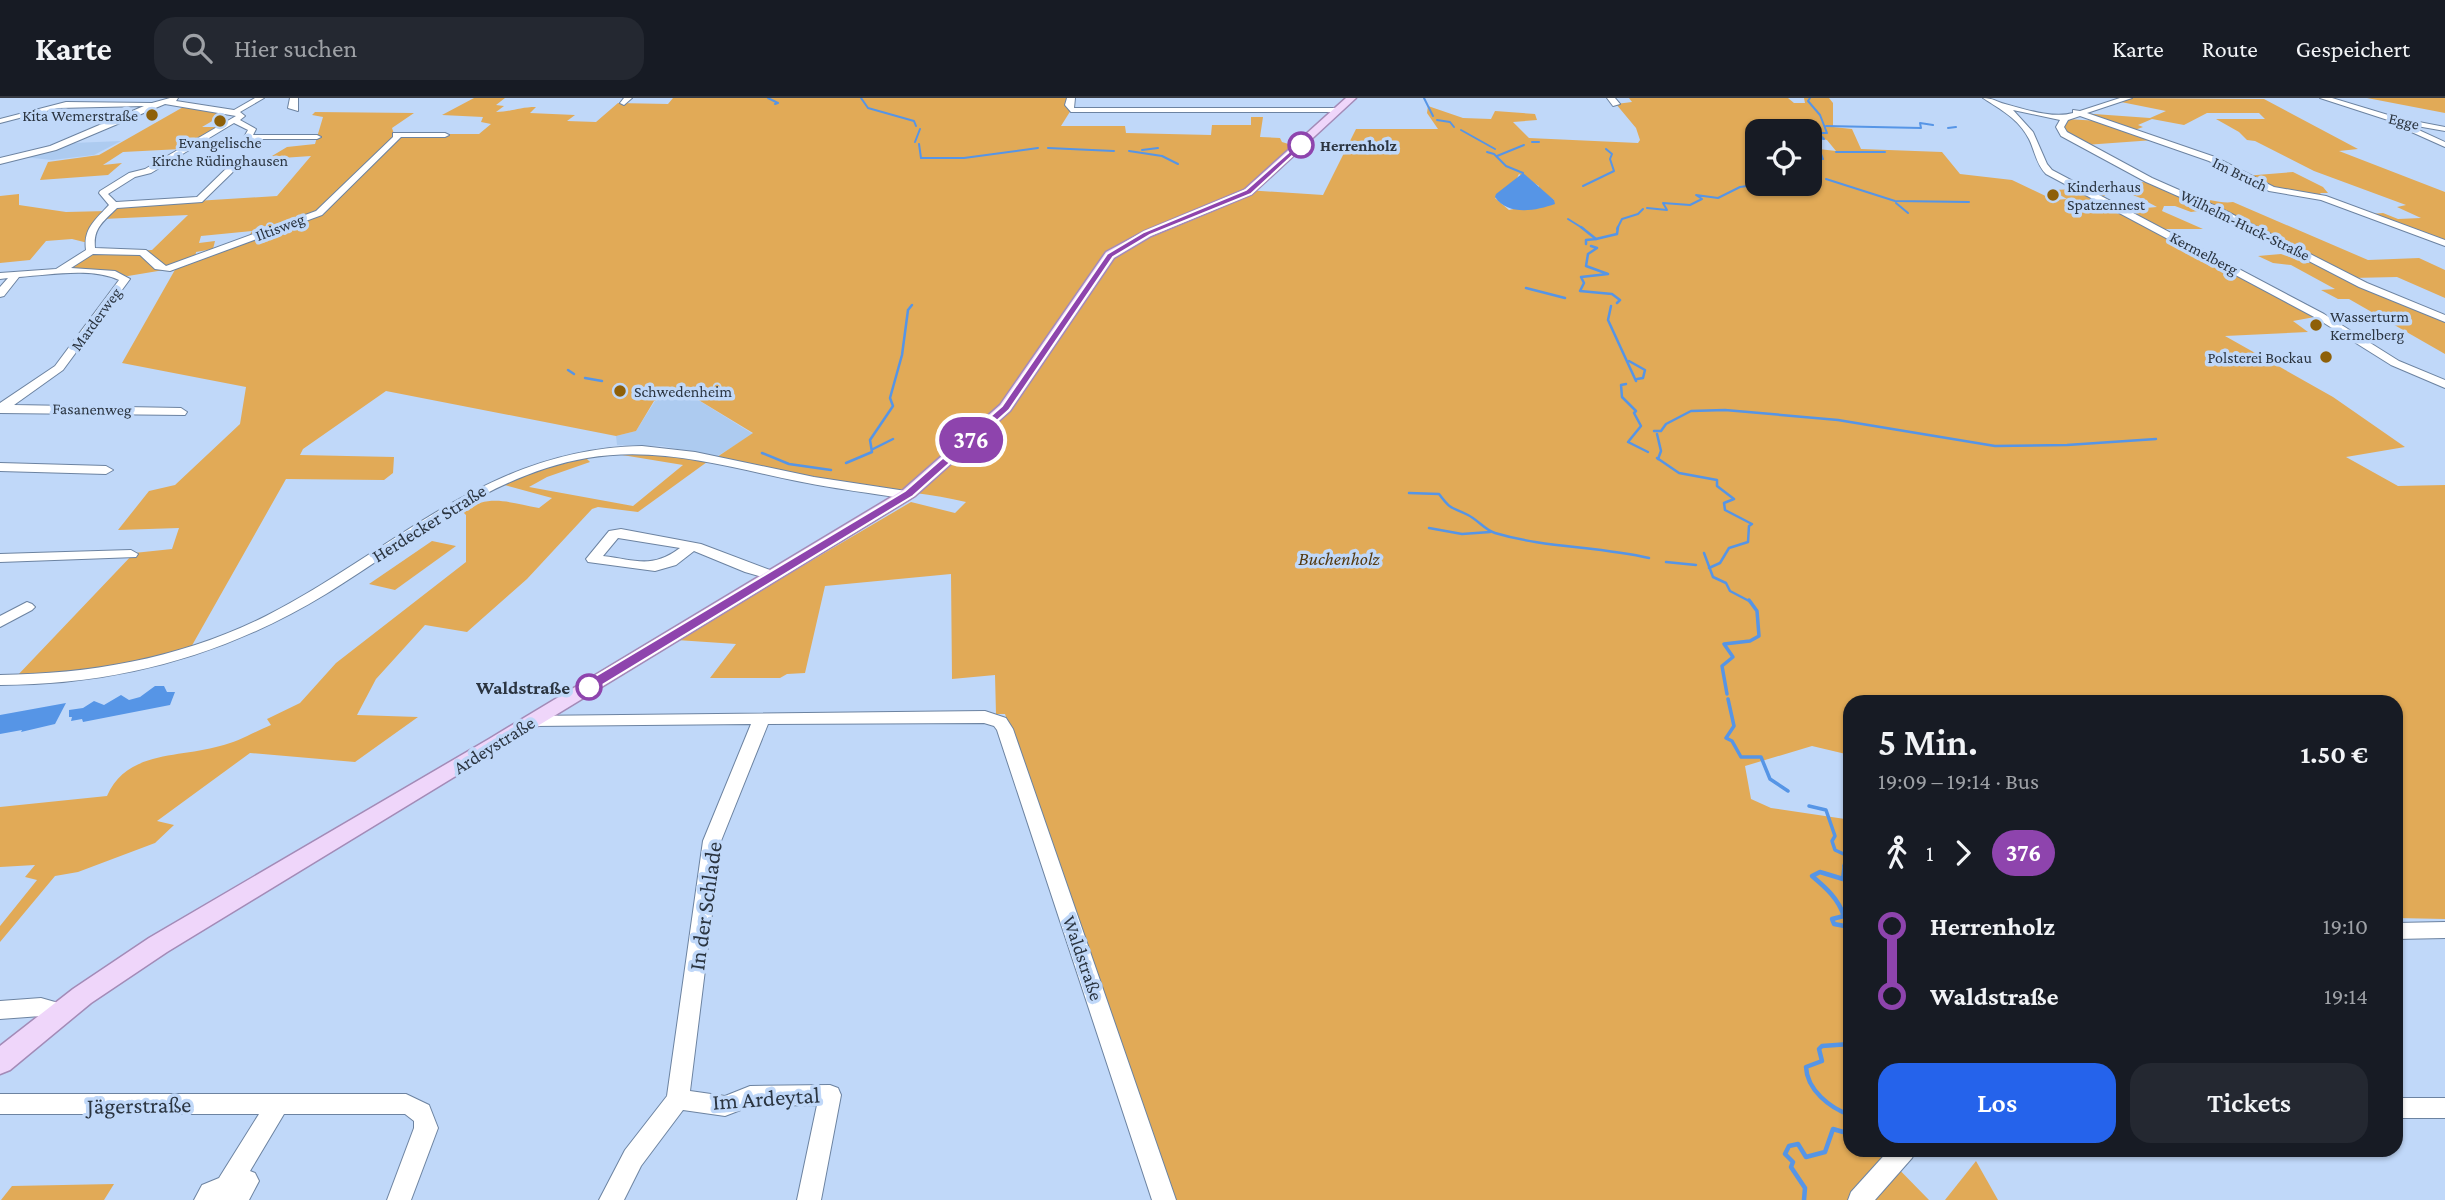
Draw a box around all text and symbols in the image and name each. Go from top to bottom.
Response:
search box [154,17,644,80]
icon: search [178,29,216,67]
text: Karte [35,30,112,67]
text: Hier suchen [234,34,357,63]
text: Karte [2112,35,2164,62]
text: Route [2202,35,2258,62]
text: Gespeichert [2296,35,2410,62]
place label: Kita Wemerstraße [22,107,138,124]
marker: Kita Wemerstraße [144,107,160,123]
street label: Egge [2387,109,2421,134]
marker: Evangelische Kirche Rüdinghausen [212,113,228,129]
map controls [1745,119,1822,196]
button: locate [1745,119,1822,196]
marker: Herrenholz [1288,132,1314,158]
place label: Evangelische Kirche Rüdinghausen [152,134,289,170]
place label: Herrenholz [1320,137,1398,154]
street label: Im Bruch [2210,153,2271,195]
place label: Kinderhaus Spatzennest [2067,178,2146,214]
street label: Wilhelm-Huck-Straße [2178,186,2312,264]
marker: Kinderhaus Spatzennest [2045,187,2061,203]
street label: Iltisweg [253,210,308,245]
street label: Kermelberg [2167,228,2241,279]
street label: Marderweg [67,284,125,354]
place label: Wasserturm Kermelberg [2330,308,2409,344]
marker: Wasserturm Kermelberg [2308,317,2324,333]
place label: Polsterei Bockau [2207,349,2313,366]
marker: Polsterei Bockau [2318,349,2334,365]
marker: Schwedenheim [612,383,628,399]
place label: Schwedenheim [634,383,732,400]
street label: Fasanenweg [52,400,132,419]
line badge: 376 [931,417,1011,463]
text: 376 [953,426,989,453]
street label: Herdecker Straße [368,480,490,566]
park label: Buchenholz [1298,548,1381,569]
marker: Waldstraße [576,674,602,700]
place label: Waldstraße [475,677,570,698]
street label: Ardeystraße [449,712,539,778]
text: 5 Min. [1878,721,1978,763]
text: 1.50 € [2300,740,2368,769]
text: 19:09 – 19:14 · Bus [1878,768,2039,794]
icon: walk [1878,834,1916,872]
icon: forward [1944,834,1982,872]
text: 376 [2006,839,2041,866]
street label: In der Schlade [683,840,727,972]
text: 1 [1926,840,1934,866]
text: Herrenholz [1930,912,2055,941]
street label: Waldstraße [1059,913,1107,1003]
text: 19:10 [2323,913,2368,939]
text: Waldstraße [1930,982,2059,1011]
text: 19:14 [2324,983,2368,1009]
button: Los [1878,1063,2116,1143]
button: Tickets [2130,1063,2368,1143]
street label: Im Ardeytal [711,1081,821,1115]
street label: Jägerstraße [85,1091,191,1119]

